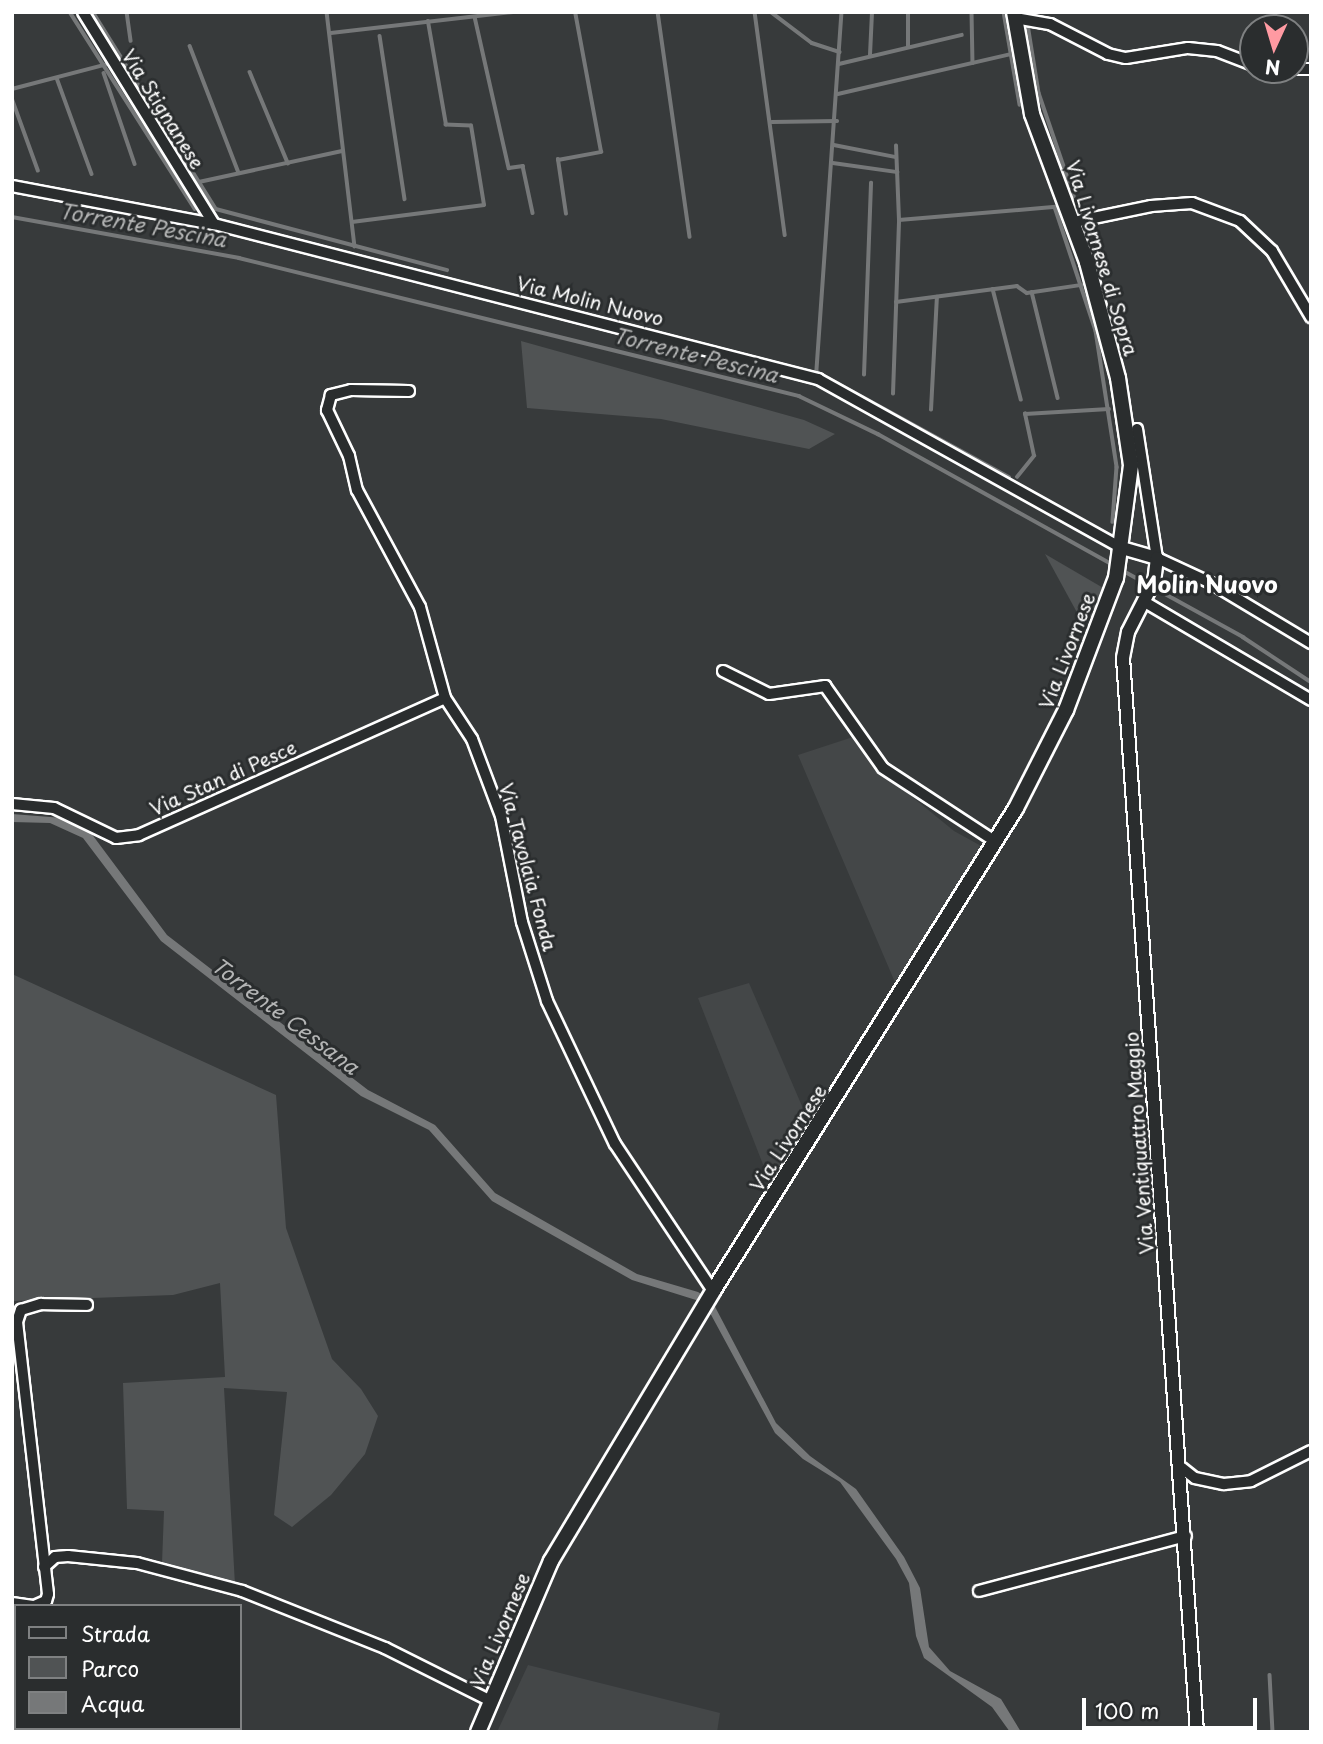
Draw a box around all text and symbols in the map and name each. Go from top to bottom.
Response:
north arrow [1239,14,1309,84]
street label: Via Stignanese [117,45,209,173]
text: N [1264,53,1281,82]
street label: Via Livornese di Sopra [1061,157,1143,359]
water label: Torrente Pescina [58,197,228,251]
street label: Via Molin Nuovo [514,272,666,330]
water label: Torrente Pescina [611,321,781,387]
district label: Molin Nuovo [1136,570,1278,598]
street label: Via Livornese [1035,590,1099,712]
street label: Via Stan di Pesce [146,736,300,820]
street label: Via Tavolaia Fonda [495,780,561,954]
water label: Torrente Cessana [207,951,365,1079]
street label: Via Ventiquattro Maggio [1120,1030,1158,1256]
street label: Via Livornese [745,1081,831,1195]
street label: Via Livornese [466,1570,534,1690]
legend [14,1604,242,1730]
text: Strada [81,1617,150,1649]
text: Parco [81,1652,139,1684]
scale bar [1085,1684,1260,1728]
text: Acqua [81,1687,144,1719]
text: 100 m [1095,1694,1159,1726]

